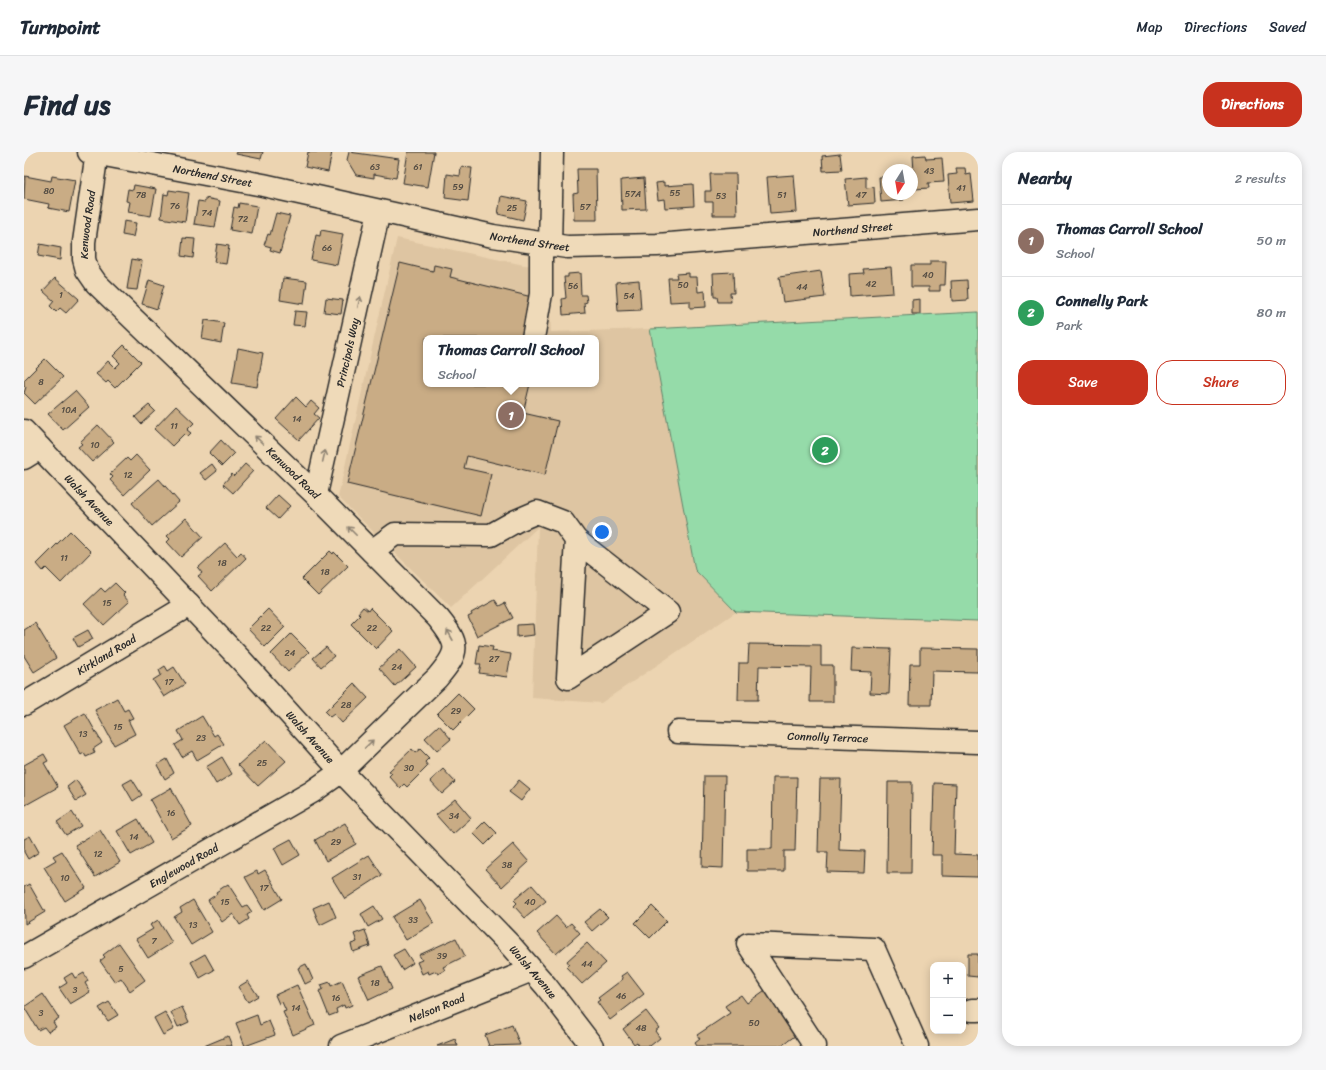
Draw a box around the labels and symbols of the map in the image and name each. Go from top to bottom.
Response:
street label: Northend Street [171,159,254,192]
house number: 63 [370,159,380,175]
house number: 61 [414,159,423,175]
house number: 43 [924,163,934,179]
north arrow [882,164,918,200]
house number: 59 [452,179,464,195]
house number: 41 [956,180,966,196]
house number: 80 [43,183,55,199]
house number: 55 [670,185,681,201]
house number: 57A [625,186,641,202]
house number: 78 [136,187,147,203]
house number: 51 [777,187,787,203]
house number: 47 [856,187,867,203]
street label: Kenwood Road [75,188,101,259]
house number: 53 [716,188,726,204]
house number: 76 [170,198,180,214]
house number: 57 [580,199,591,215]
house number: 25 [507,200,518,216]
house number: 74 [202,205,213,221]
house number: 72 [238,211,248,227]
street label: Northend Street [812,216,894,242]
street label: Northend Street [489,226,570,257]
house number: 66 [322,240,332,256]
house number: 40 [922,267,934,283]
house number: 42 [866,276,876,292]
house number: 50 [677,277,689,293]
house number: 56 [568,278,578,294]
house number: 44 [796,279,808,295]
house number: 1 [59,287,63,303]
house number: 54 [623,288,635,304]
one-way arrow [355,296,363,309]
street label: Principals Way [331,316,364,389]
house number: 8 [38,374,44,390]
pin: 1 [498,400,524,430]
house number: 10A [61,402,77,418]
house number: 14 [292,411,302,427]
house number: 11 [170,418,178,434]
one-way arrow [254,435,264,445]
pin: 2 [812,435,838,465]
house number: 10 [90,437,100,453]
street label: Kenwood Road [262,442,325,505]
one-way arrow [321,450,329,463]
house number: 12 [123,467,133,483]
street label: Walsh Avenue [60,469,119,531]
your location [592,522,612,542]
one-way arrow [347,526,357,536]
house number: 11 [60,550,68,566]
house number: 18 [217,555,227,571]
house number: 18 [320,564,330,580]
house number: 15 [102,595,112,611]
house number: 22 [261,620,271,636]
house number: 22 [367,620,377,636]
street label: Kirkland Road [73,629,141,680]
one-way arrow [446,629,454,641]
house number: 24 [285,645,296,661]
house number: 27 [489,651,500,667]
house number: 24 [392,659,403,675]
house number: 17 [164,674,174,690]
house number: 28 [341,697,352,713]
house number: 29 [451,703,462,719]
street label: Walsh Avenue [281,706,340,768]
house number: 15 [113,719,123,735]
house number: 13 [79,726,87,742]
street label: Connolly Terrace [787,726,869,748]
house number: 23 [196,730,206,746]
one-way arrow [364,739,374,748]
house number: 25 [257,755,268,771]
house number: 30 [404,760,415,776]
house number: 16 [167,805,175,821]
house number: 34 [449,808,460,824]
house number: 14 [129,829,139,845]
house number: 29 [331,834,342,850]
street label: Englewood Road [145,837,223,893]
house number: 12 [93,846,103,862]
house number: 38 [502,857,513,873]
house number: 31 [353,869,362,885]
house number: 10 [60,870,70,886]
house number: 17 [259,880,269,896]
house number: 15 [220,894,230,910]
house number: 40 [524,894,536,910]
house number: 33 [408,912,418,928]
house number: 13 [189,917,197,933]
house number: 7 [151,933,157,949]
street label: Walsh Avenue [505,941,562,1003]
house number: 39 [437,948,448,964]
house number: 44 [581,956,593,972]
house number: 5 [118,961,124,977]
house number: 18 [370,975,380,991]
house number: 3 [73,982,78,998]
street label: Nelson Road [406,988,469,1028]
house number: 46 [616,988,626,1004]
house number: 16 [332,990,340,1006]
house number: 14 [291,1000,301,1016]
house number: 3 [39,1005,44,1021]
house number: 50 [748,1015,760,1031]
house number: 48 [635,1020,647,1036]

